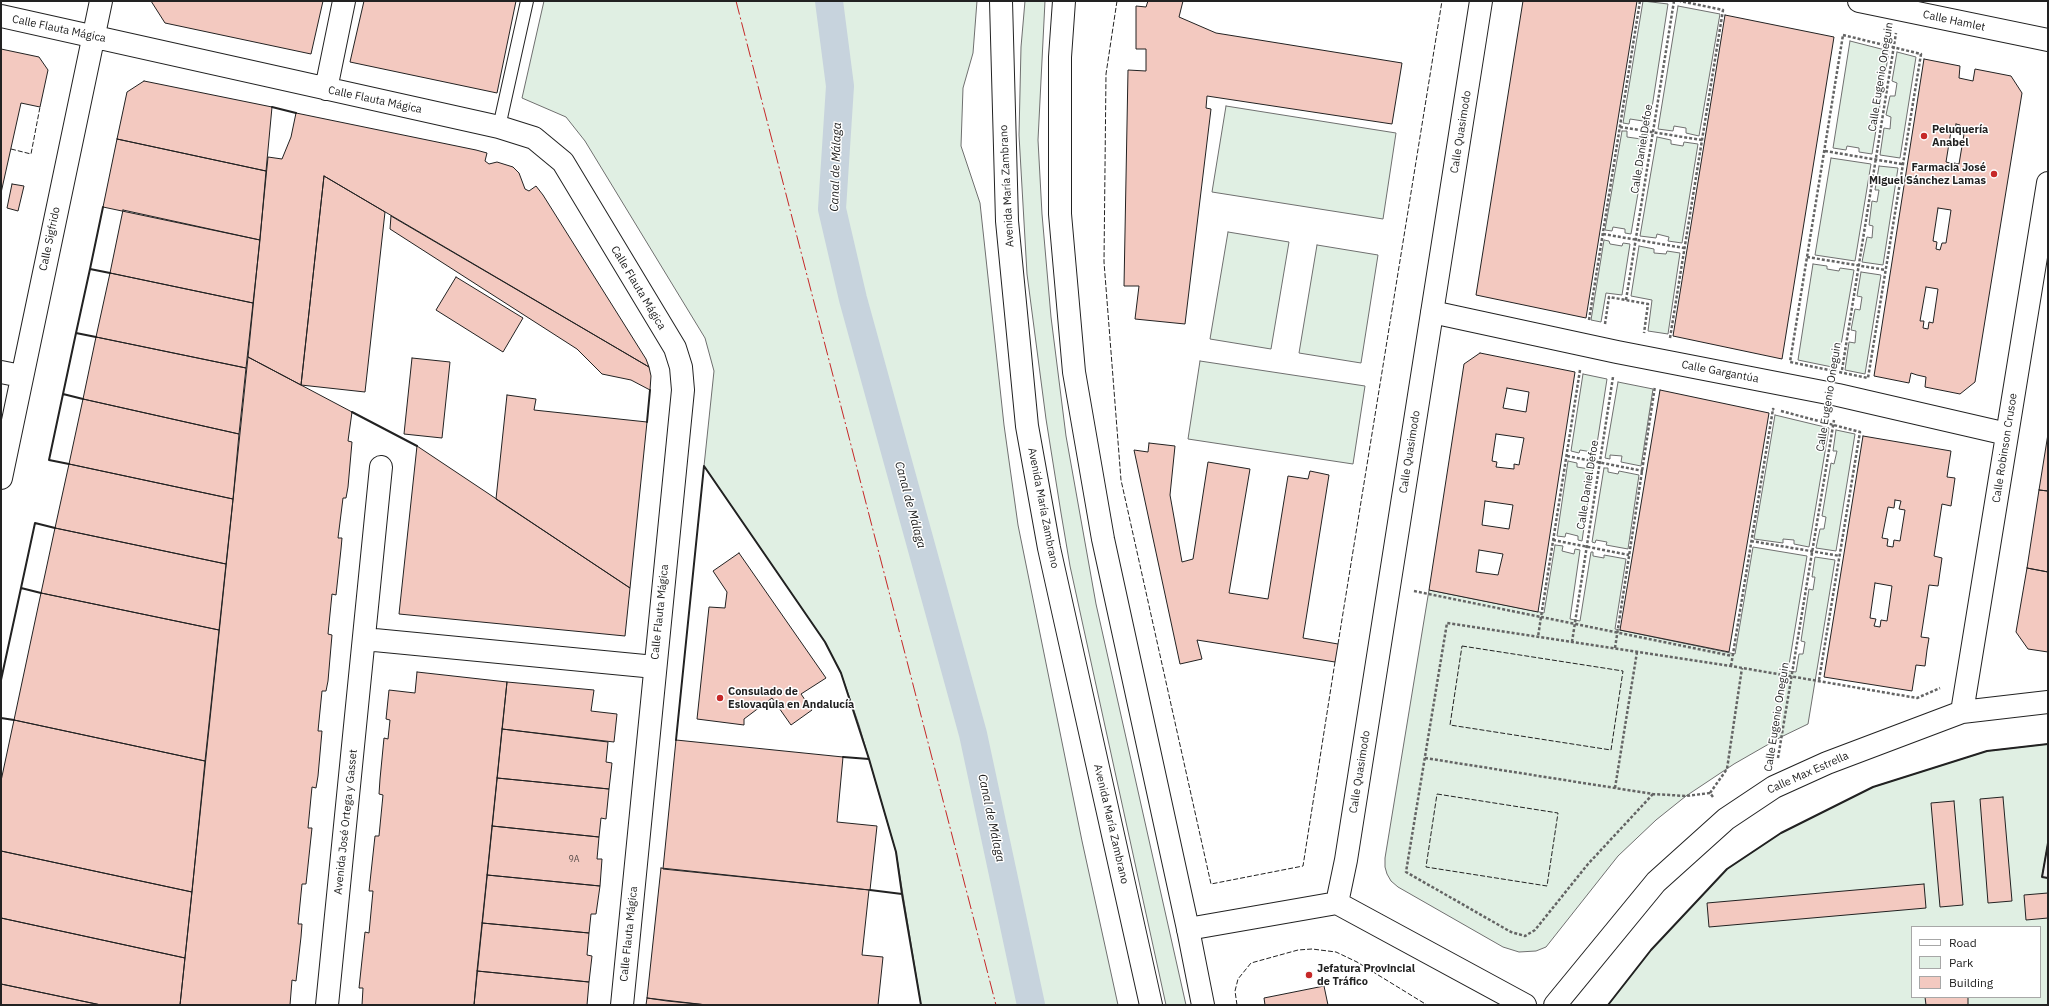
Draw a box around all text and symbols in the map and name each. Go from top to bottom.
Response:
street label: Calle Hamlet [1922,8,1986,34]
street label: Calle Flauta Mágica [11,13,107,45]
street label: Calle Eugenio Oneguin [1866,21,1896,133]
street label: Calle Flauta Mágica [327,84,423,116]
street label: Calle Quasimodo [1448,90,1474,174]
street label: Calle Daniel Defoe [1628,103,1656,195]
water label: Canal de Málaga [827,122,845,212]
place label: Peluquería Anabel [1932,123,1988,149]
street label: Avenida María Zambrano [997,124,1017,248]
marker: Peluquería Anabel [1919,131,1929,141]
place label: Farmacia José Miguel Sánchez Lamas [1869,161,1986,187]
marker: Farmacia José Miguel Sánchez Lamas [1989,169,1999,179]
street label: Calle Sigfrido [37,206,63,272]
street label: Calle Flauta Mágica [608,244,668,332]
street label: Calle Eugenio Oneguin [1814,341,1844,453]
street label: Calle Gargantúa [1680,358,1760,386]
street label: Calle Robinson Crusoe [1990,392,2020,504]
street label: Calle Quasimodo [1397,410,1423,494]
street label: Calle Daniel Defoe [1574,439,1602,531]
street label: Avenida María Zambrano [1025,447,1061,569]
water label: Canal de Málaga [891,460,929,550]
street label: Calle Flauta Mágica [648,564,672,660]
street label: Calle Eugenio Oneguin [1762,661,1792,773]
place label: Consulado de Eslovaquia en Andalucía [728,685,854,711]
marker: Consulado de Eslovaquia en Andalucía [715,693,725,703]
street label: Calle Quasimodo [1347,730,1373,814]
street label: Avenida José Ortega y Gasset [332,749,360,895]
street label: Calle Max Estrella [1765,749,1851,797]
street label: Avenida María Zambrano [1091,763,1131,885]
water label: Canal de Málaga [975,773,1007,863]
house number: 9A [568,854,580,864]
street label: Calle Flauta Mágica [617,886,641,982]
legend [1911,926,2041,998]
text: Road [1949,935,1977,950]
text: Park [1949,955,1973,970]
place label: Jefatura Provincial de Tráfico [1317,962,1415,988]
marker: Jefatura Provincial de Tráfico [1304,970,1314,980]
text: Building [1949,975,1993,990]

